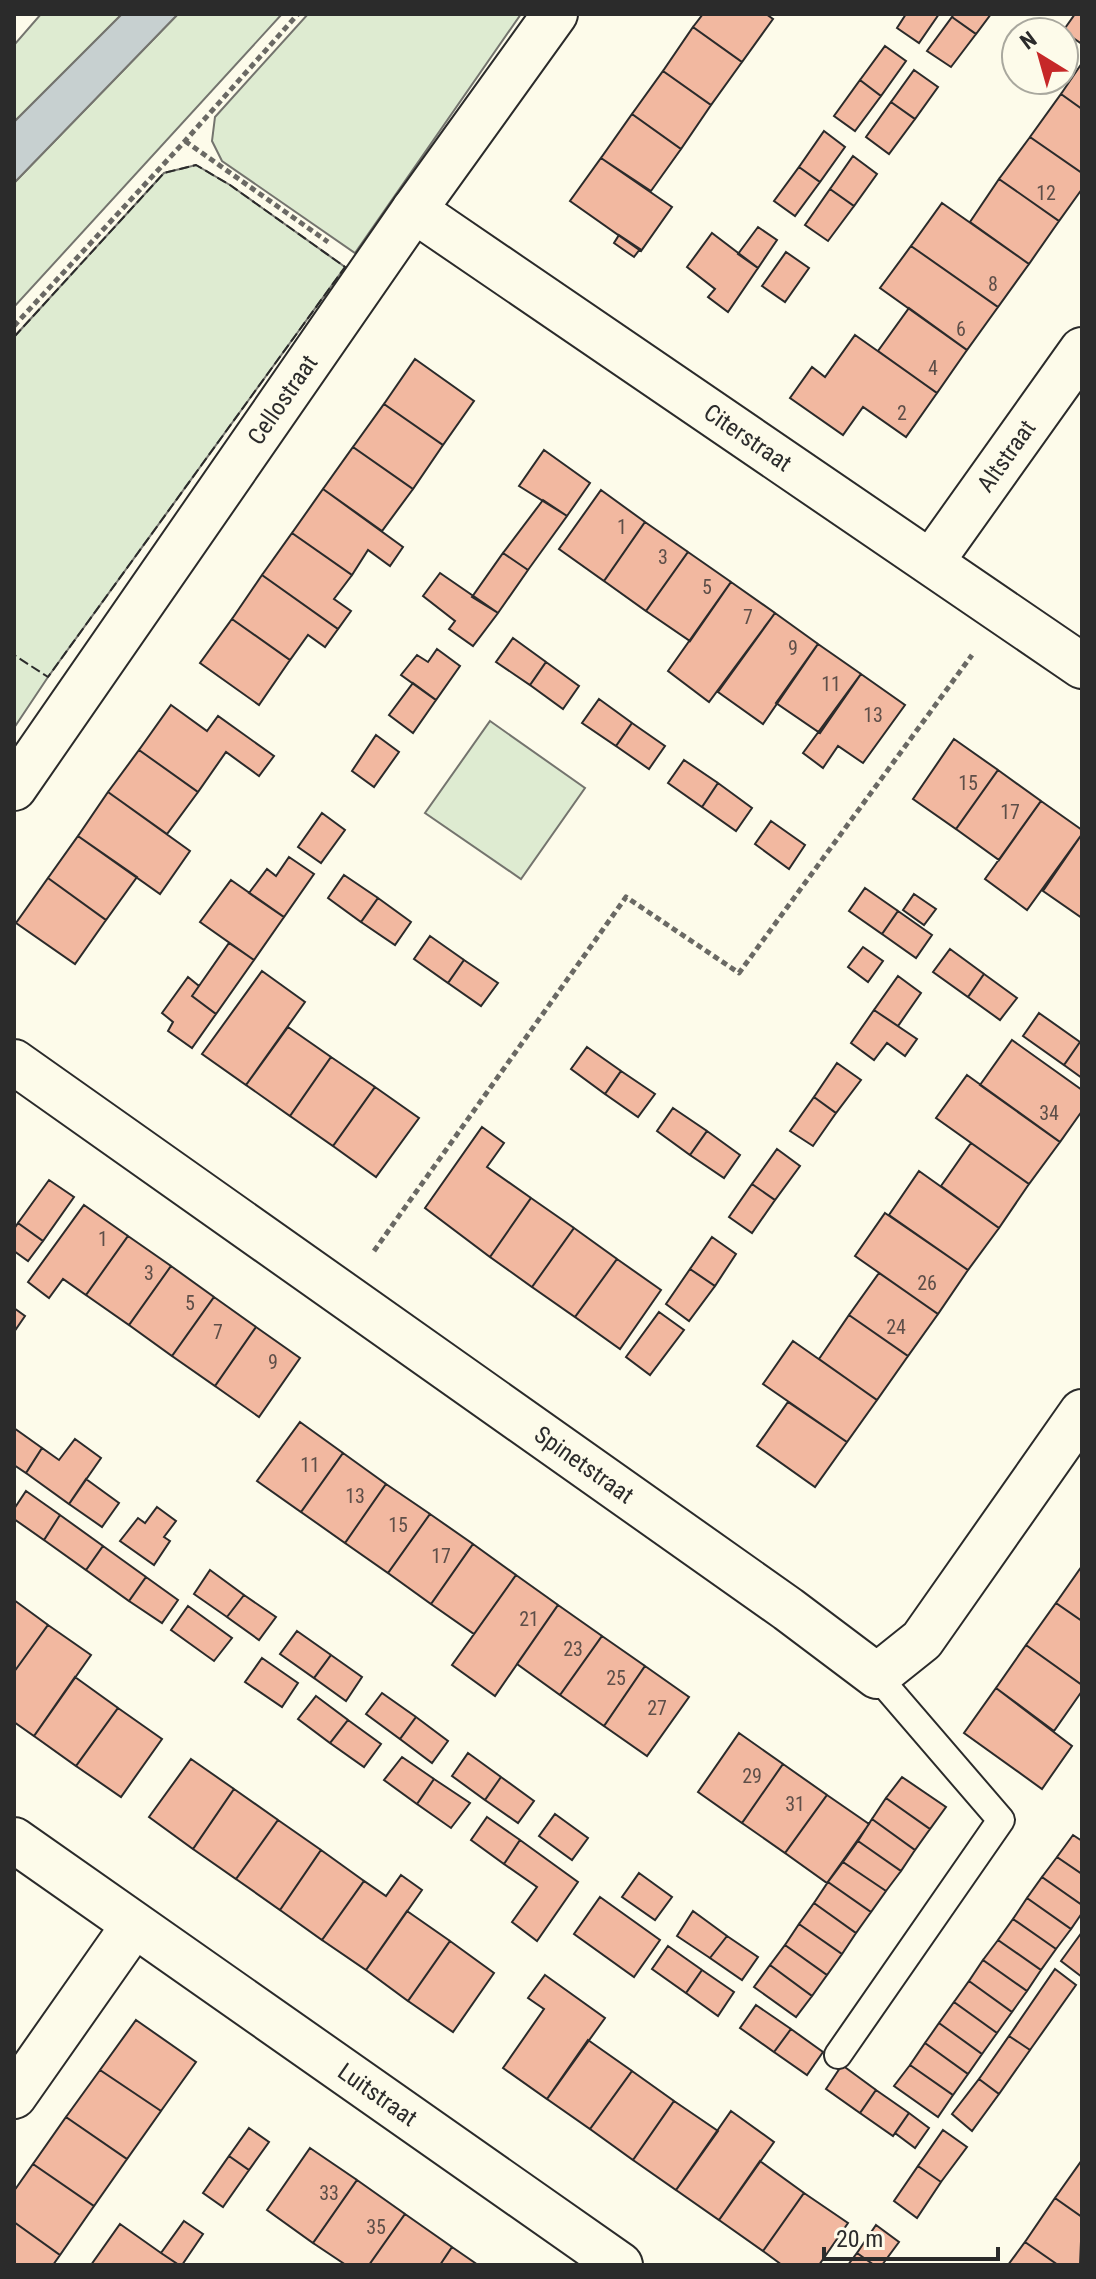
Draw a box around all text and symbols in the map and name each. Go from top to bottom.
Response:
north arrow [1000,16,1080,96]
text: N [1015,26,1041,54]
house number: 12 [1036,181,1056,205]
house number: 8 [988,272,998,296]
house number: 6 [956,317,966,341]
street label: Cellostraat [242,350,323,450]
house number: 4 [928,356,938,380]
street label: Citerstraat [699,398,797,477]
house number: 2 [897,401,907,425]
street label: Altstraat [971,415,1041,497]
house number: 1 [617,515,627,539]
house number: 3 [658,545,668,569]
house number: 5 [702,575,712,599]
house number: 7 [743,605,753,629]
house number: 9 [788,636,798,660]
house number: 11 [821,672,841,696]
house number: 13 [863,703,883,727]
house number: 15 [958,771,978,795]
house number: 17 [1000,800,1020,824]
house number: 34 [1039,1101,1059,1125]
house number: 1 [98,1227,108,1251]
house number: 3 [144,1261,154,1285]
house number: 26 [917,1271,937,1295]
house number: 5 [185,1291,195,1315]
house number: 24 [886,1315,906,1339]
house number: 7 [213,1320,223,1344]
house number: 9 [268,1350,278,1374]
street label: Spinetstraat [529,1420,639,1509]
house number: 11 [300,1453,320,1477]
house number: 13 [345,1484,365,1508]
house number: 15 [388,1513,408,1537]
house number: 17 [431,1544,451,1568]
house number: 21 [519,1607,539,1631]
house number: 23 [563,1637,583,1661]
house number: 25 [606,1666,626,1690]
house number: 27 [647,1696,667,1720]
house number: 29 [742,1764,762,1788]
house number: 31 [785,1792,805,1816]
street label: Luitstraat [333,2058,422,2132]
house number: 33 [319,2181,339,2205]
scale bar [824,2211,998,2261]
house number: 35 [366,2215,386,2239]
text: 20 m [836,2225,883,2253]

